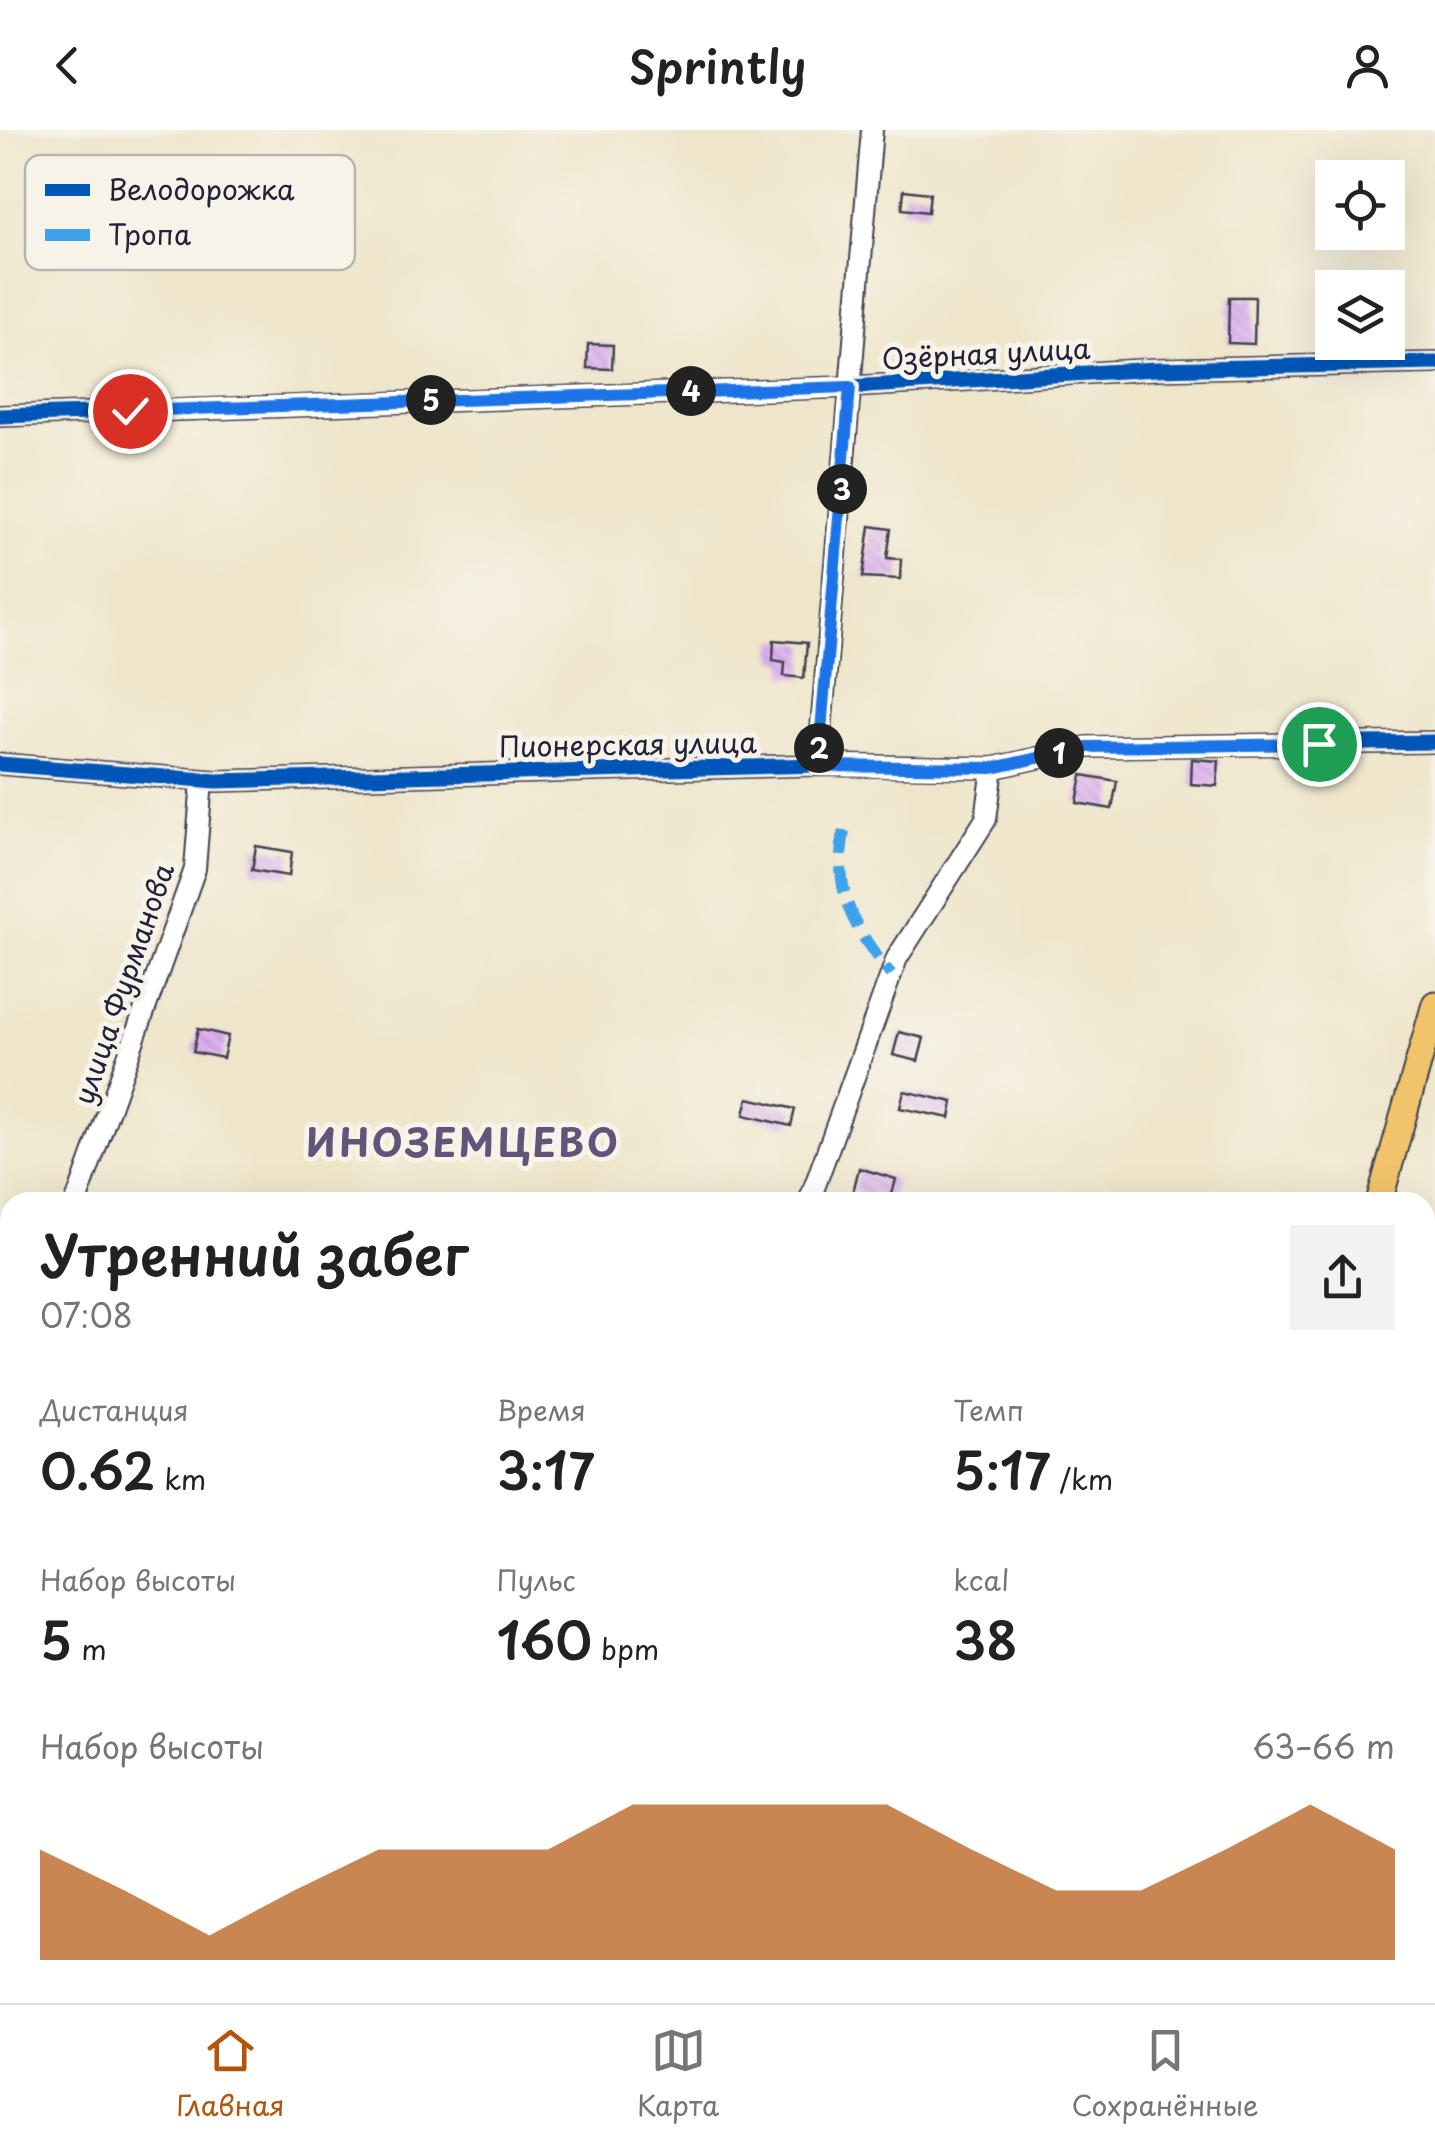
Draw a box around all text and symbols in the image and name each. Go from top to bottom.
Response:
text: Sprintly [629,31,806,99]
icon: back [40,38,95,93]
icon: person [1340,38,1395,93]
legend [25,155,355,270]
map controls [1315,160,1405,360]
button: locate [1315,160,1405,250]
text: Велодорожка [108,167,295,210]
text: Тропа [108,212,192,255]
button: layers [1315,270,1405,360]
street label: Озёрная улица [880,326,1092,379]
pin: 4 [666,366,716,416]
pin [88,369,173,454]
text: 4 [681,369,701,412]
pin: 5 [406,375,456,425]
text: 5 [422,378,440,421]
icon: check [103,384,158,439]
pin: 3 [817,464,867,514]
text: 3 [833,467,851,510]
pin [1277,702,1362,787]
icon: arrive [1292,717,1347,772]
street label: Пионерская улица [499,720,758,767]
pin: 2 [794,723,844,773]
text: 2 [809,726,829,769]
pin: 1 [1034,728,1084,778]
text: 1 [1052,731,1066,774]
street label: улица Фурманова [61,857,184,1110]
district label: ИНОЗЕМЦЕВО [306,1113,620,1170]
text: Утренний забег [40,1212,469,1295]
button: share [1290,1225,1395,1330]
text: 07:08 [40,1291,133,1339]
text: Дистанция [40,1388,189,1431]
text: Время [497,1388,586,1431]
text: Темп [953,1388,1024,1431]
text: 0.62 [40,1431,155,1507]
text: 3:17 [497,1431,595,1507]
text: 5:17 [953,1431,1050,1507]
text: km [155,1457,206,1500]
text: /km [1050,1457,1113,1500]
text: Набор высоты [40,1558,236,1601]
text: Пульс [497,1558,576,1601]
text: kcal [953,1558,1009,1601]
text: 5 [40,1601,72,1677]
text: 160 [497,1601,592,1677]
text: 38 [953,1601,1017,1677]
text: m [72,1627,107,1670]
text: bpm [592,1627,659,1670]
text: Набор высоты [40,1722,264,1770]
text: 63–66 m [1252,1722,1395,1770]
tab: Главная [176,2023,285,2126]
tab: Карта [637,2023,719,2126]
tab: Сохранённые [1072,2023,1259,2126]

